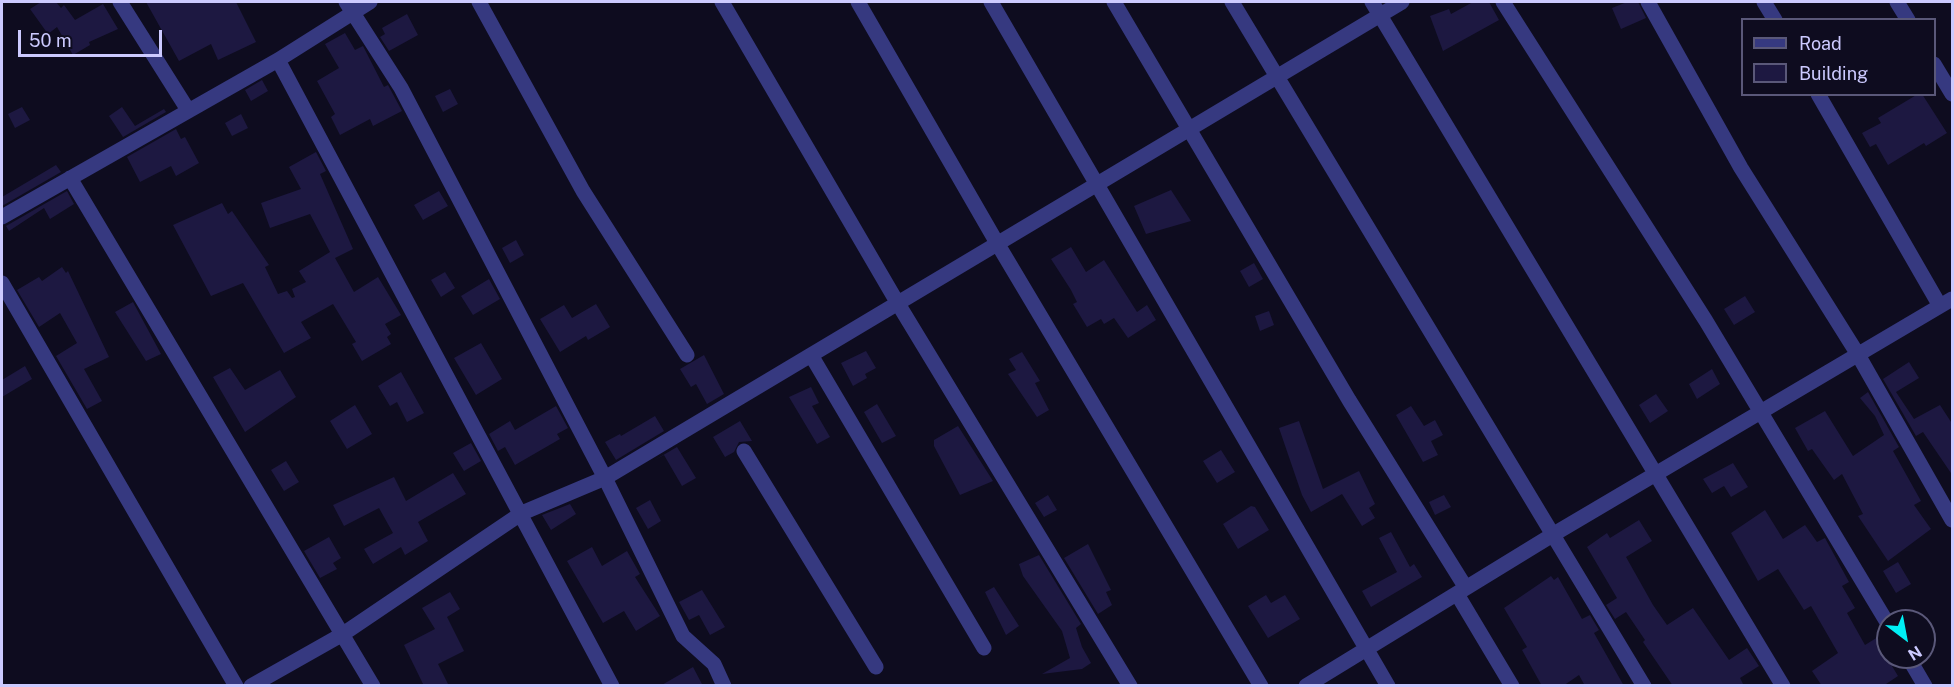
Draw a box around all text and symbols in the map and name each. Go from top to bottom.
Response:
scale bar [21,18,165,56]
legend [1741,18,1936,96]
text: 50 m [29,30,72,51]
text: Road [1799,33,1842,54]
text: Building [1799,63,1868,84]
north arrow [1876,609,1936,669]
text: N [1904,642,1925,664]

